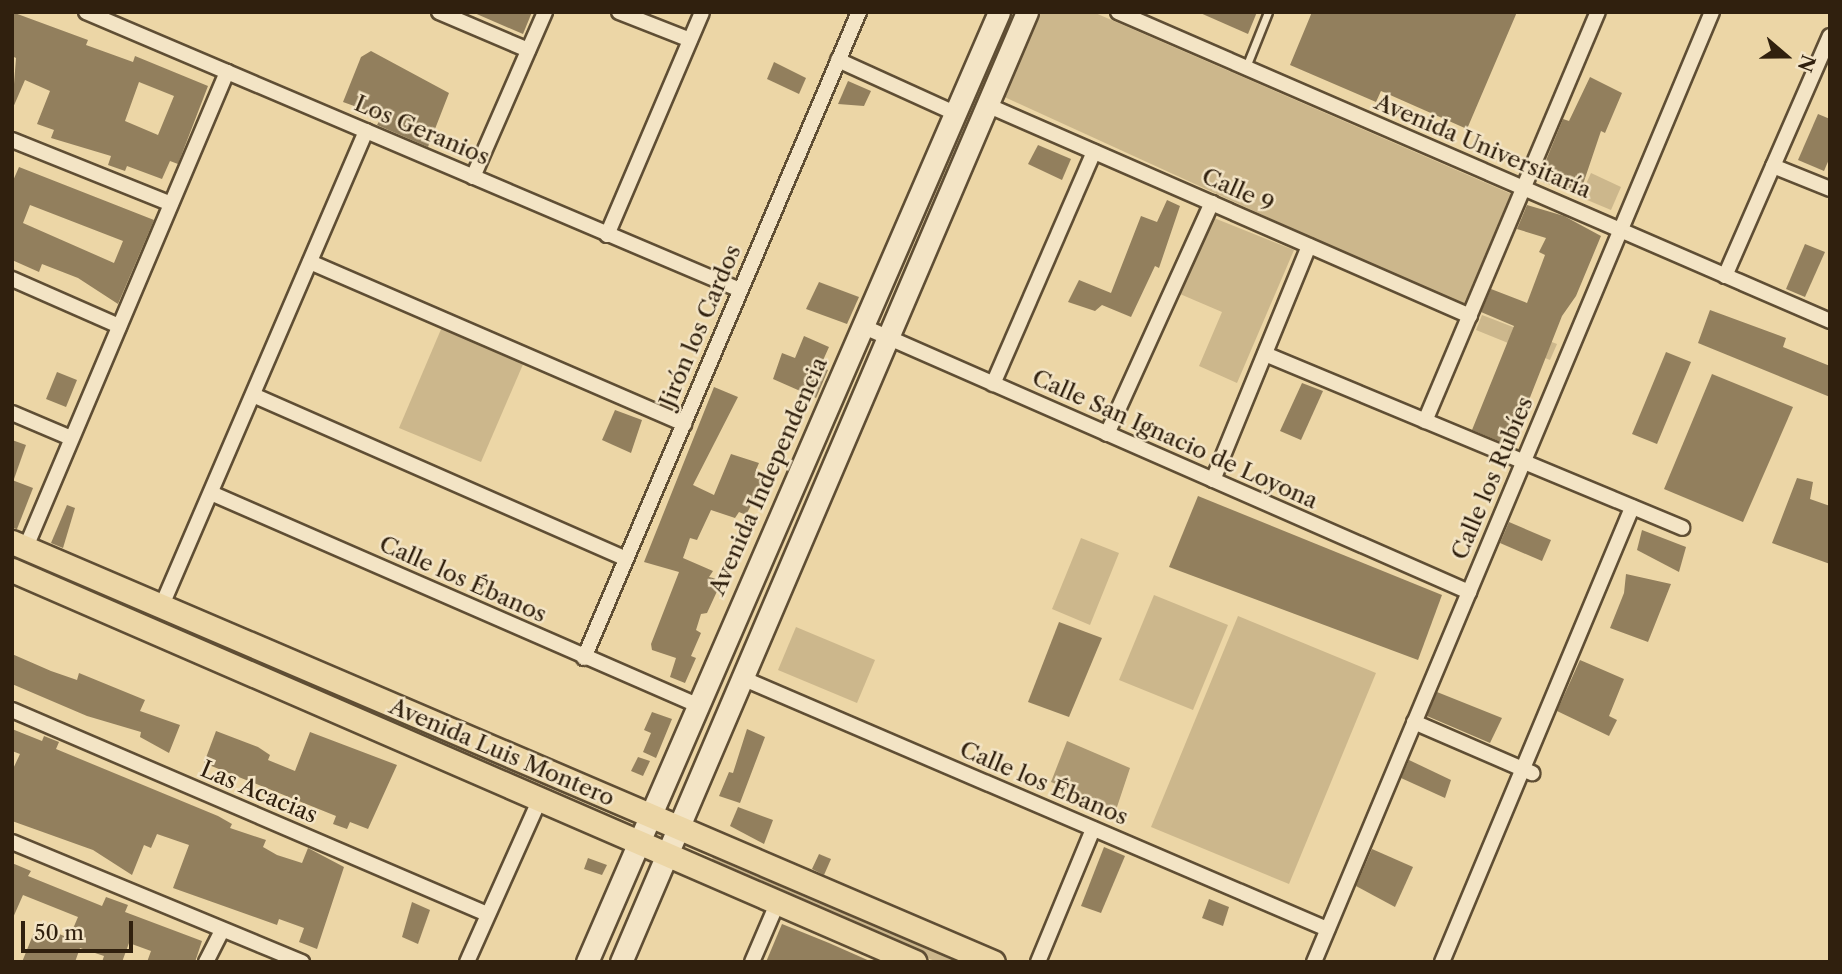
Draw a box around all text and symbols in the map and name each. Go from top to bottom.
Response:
north arrow [1751,21,1821,91]
text: N [1793,52,1820,75]
street label: Avenida Universitaría [1370,88,1596,204]
street label: Los Geranios [350,89,494,171]
street label: Calle 9 [1198,162,1278,218]
street label: Jirón los Cardos [653,241,747,411]
street label: Avenida Independencia [703,353,833,599]
street label: Calle San Ignacio de Loyona [1028,363,1322,515]
street label: Calle los Rubíes [1445,392,1539,564]
street label: Calle los Ébanos [375,530,551,628]
street label: Avenida Luis Montero [385,692,619,812]
street label: Calle los Ébanos [956,735,1132,831]
street label: Las Acacias [196,755,322,829]
scale bar [24,908,136,952]
text: 50 m [34,920,84,945]

